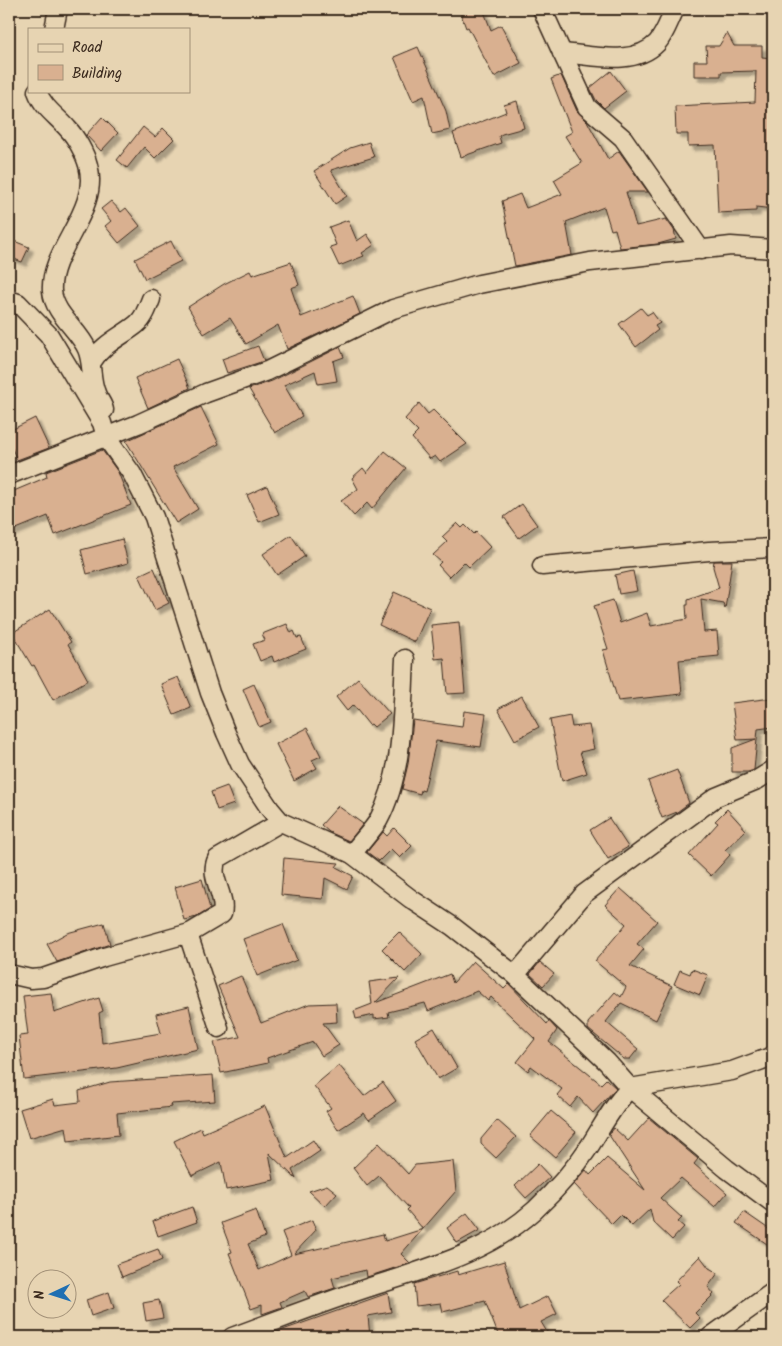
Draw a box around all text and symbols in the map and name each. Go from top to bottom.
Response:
legend [28,28,190,92]
text: Road [72,36,103,60]
text: Building [72,62,122,86]
north arrow [28,1268,78,1318]
text: N [29,1290,51,1300]

